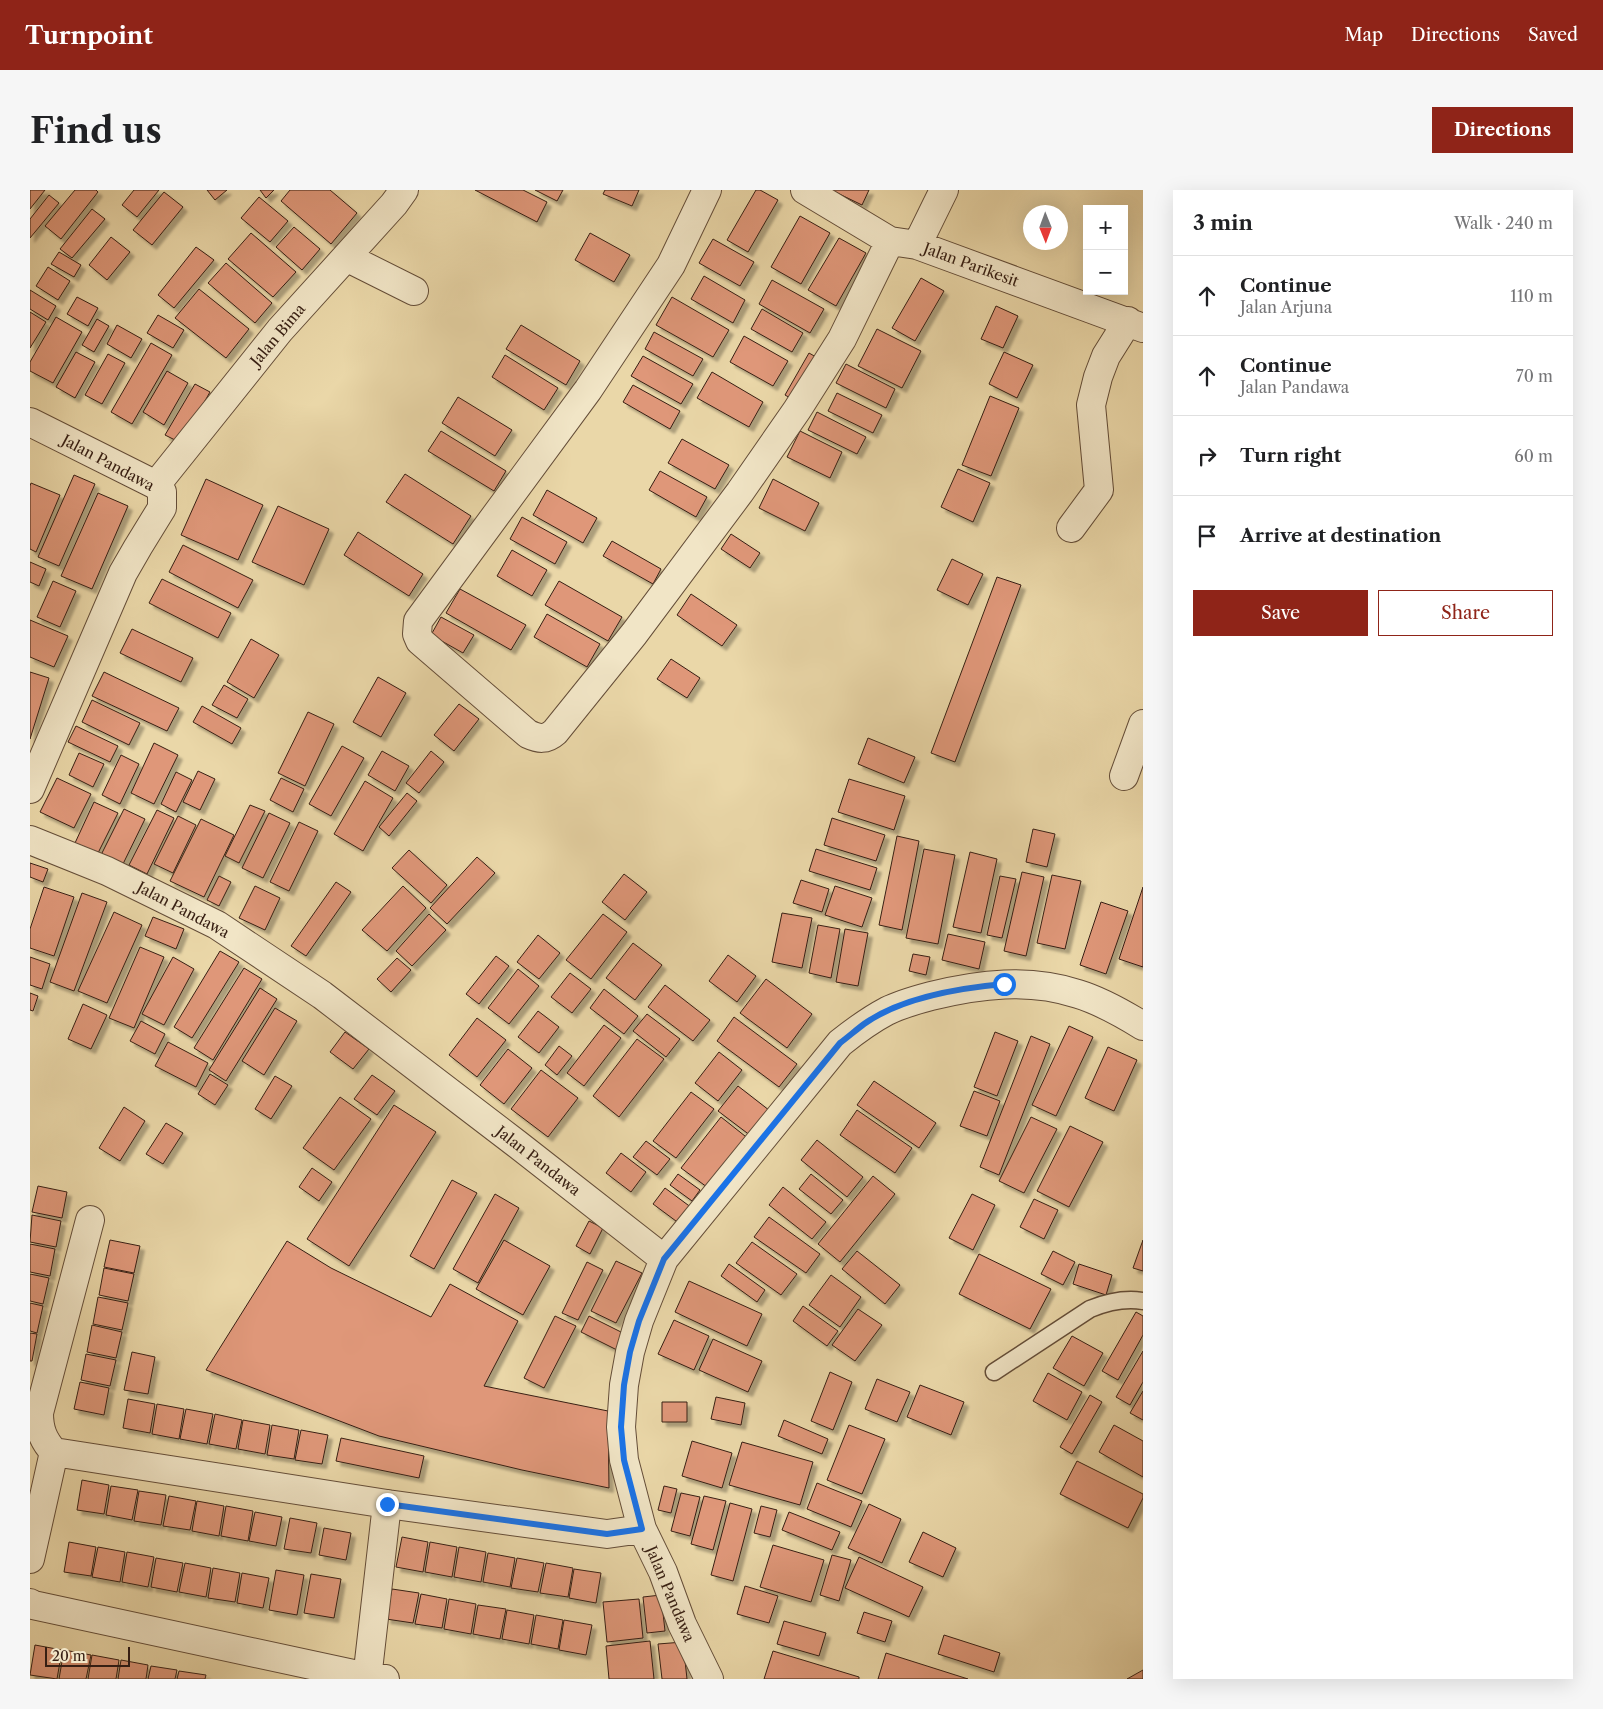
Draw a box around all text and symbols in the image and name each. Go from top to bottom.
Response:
text: Turnpoint [25,21,153,50]
text: Map [1344,24,1383,46]
text: Directions [1411,24,1500,46]
text: Saved [1528,24,1578,46]
button: Directions [1432,107,1573,153]
text: Find us [30,109,162,152]
north arrow [1023,205,1068,250]
map controls [1083,205,1128,295]
button: + [1083,205,1128,250]
text: 3 min [1193,210,1253,235]
text: Walk · 240 m [1454,213,1553,233]
street label: Jalan Parikesit [919,238,1022,291]
button: − [1083,250,1128,295]
text: Continue [1240,274,1332,297]
icon: ahead [1193,282,1221,310]
text: 110 m [1510,286,1553,306]
text: Jalan Arjuna [1240,297,1332,317]
street label: Jalan Bima [245,300,309,371]
text: Continue [1240,354,1332,377]
icon: ahead [1193,362,1221,390]
text: 70 m [1516,366,1553,386]
text: Jalan Pandawa [1240,377,1349,397]
street label: Jalan Pandawa [57,429,158,495]
icon: right [1193,442,1221,470]
text: Turn right [1240,444,1341,467]
text: 60 m [1514,446,1553,466]
icon: arrive [1193,522,1221,550]
text: Arrive at destination [1240,524,1441,547]
button: Save [1193,590,1368,636]
button: Share [1378,590,1553,636]
street label: Jalan Pandawa [132,876,233,942]
route start [993,973,1016,996]
street label: Jalan Pandawa [491,1120,585,1200]
route end [376,1493,399,1516]
street label: Jalan Pandawa [641,1541,699,1645]
scale bar [45,1644,130,1667]
text: 20 m [52,1647,86,1665]

